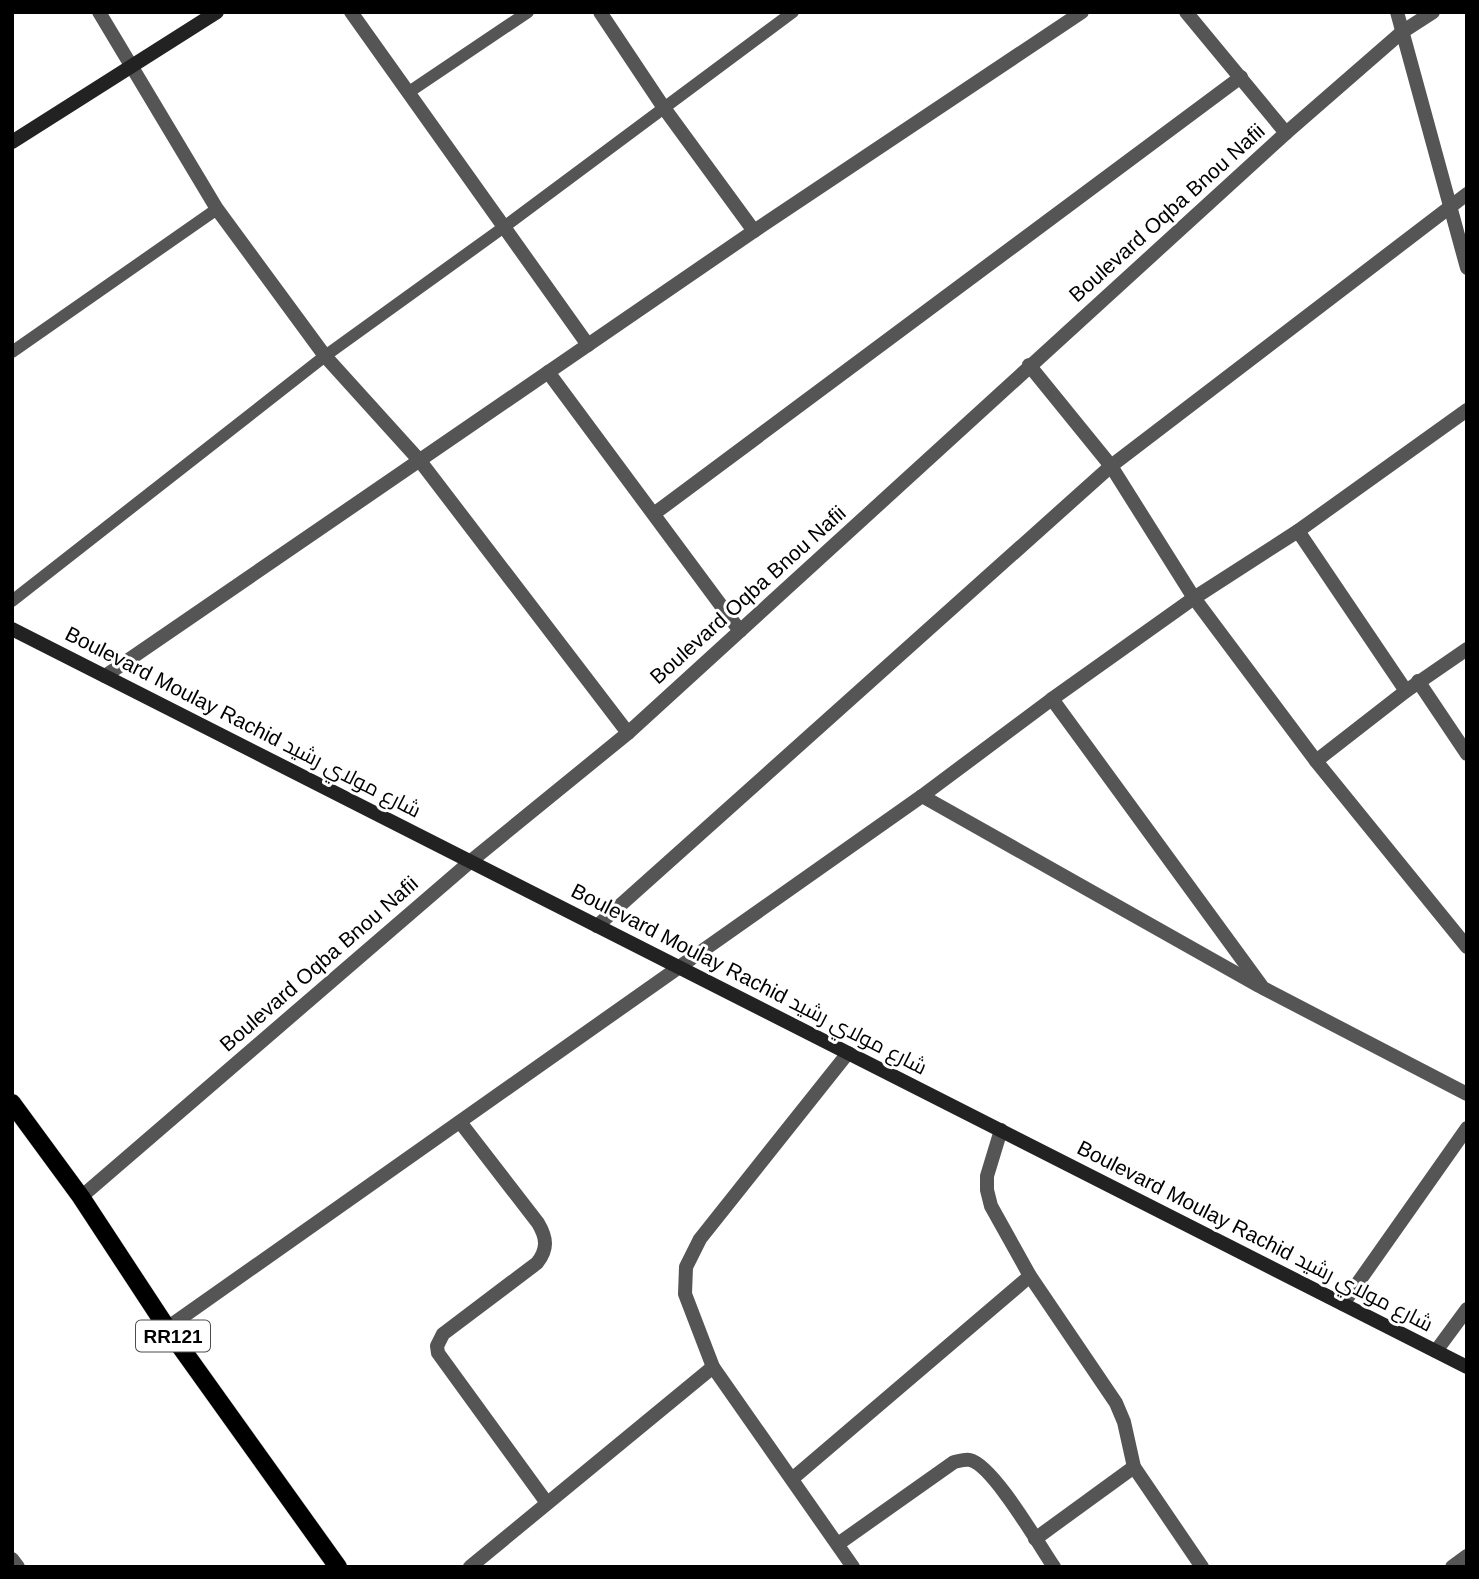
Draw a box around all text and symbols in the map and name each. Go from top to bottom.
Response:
street label: Boulevard Oqba Bnou Nafii [1064,119,1269,306]
street label: Boulevard Oqba Bnou Nafii [645,501,850,688]
street label: Boulevard Moulay Rachid شارع مولاي رشيد [59,621,425,826]
street label: Boulevard Oqba Bnou Nafii [215,871,422,1056]
street label: Boulevard Moulay Rachid شارع مولاي رشيد [565,878,931,1083]
street label: Boulevard Moulay Rachid شارع مولاي رشيد [1071,1135,1437,1340]
road number: RR121 [136,1320,210,1352]

